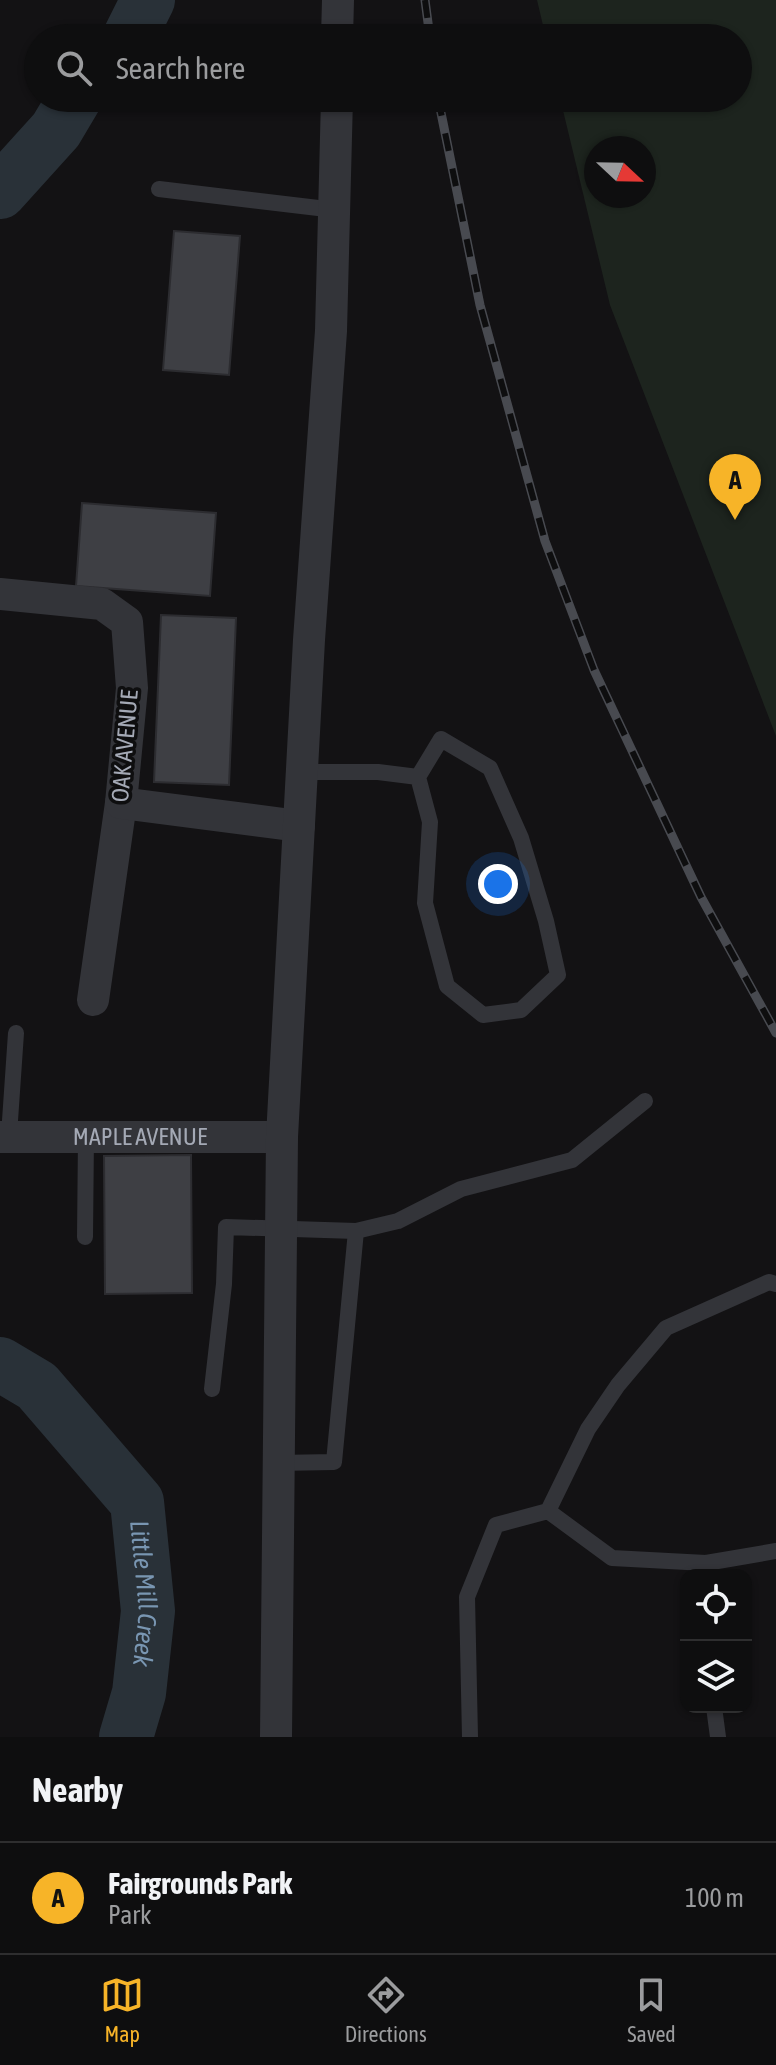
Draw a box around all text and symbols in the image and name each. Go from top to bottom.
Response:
search box [24,24,752,112]
icon: search [52,46,96,90]
text: Search here [116,51,245,85]
north arrow [584,136,656,208]
pin: A [709,454,761,520]
street label: OAK AVENUE [106,689,143,803]
your location [478,864,518,904]
street label: MAPLE AVENUE [73,1123,207,1150]
water label: Little Mill Creek [124,1519,163,1669]
map controls [680,1569,752,1713]
button: locate [680,1569,752,1641]
button: layers [680,1641,752,1713]
text: Nearby [32,1770,123,1809]
text: Fairgrounds Park [108,1866,292,1900]
text: A [52,1883,64,1913]
text: 100 m [685,1883,744,1913]
text: Park [108,1900,151,1930]
tab: Map [100,1973,144,2047]
tab: Directions [345,1973,427,2047]
tab: Saved [627,1973,676,2047]

